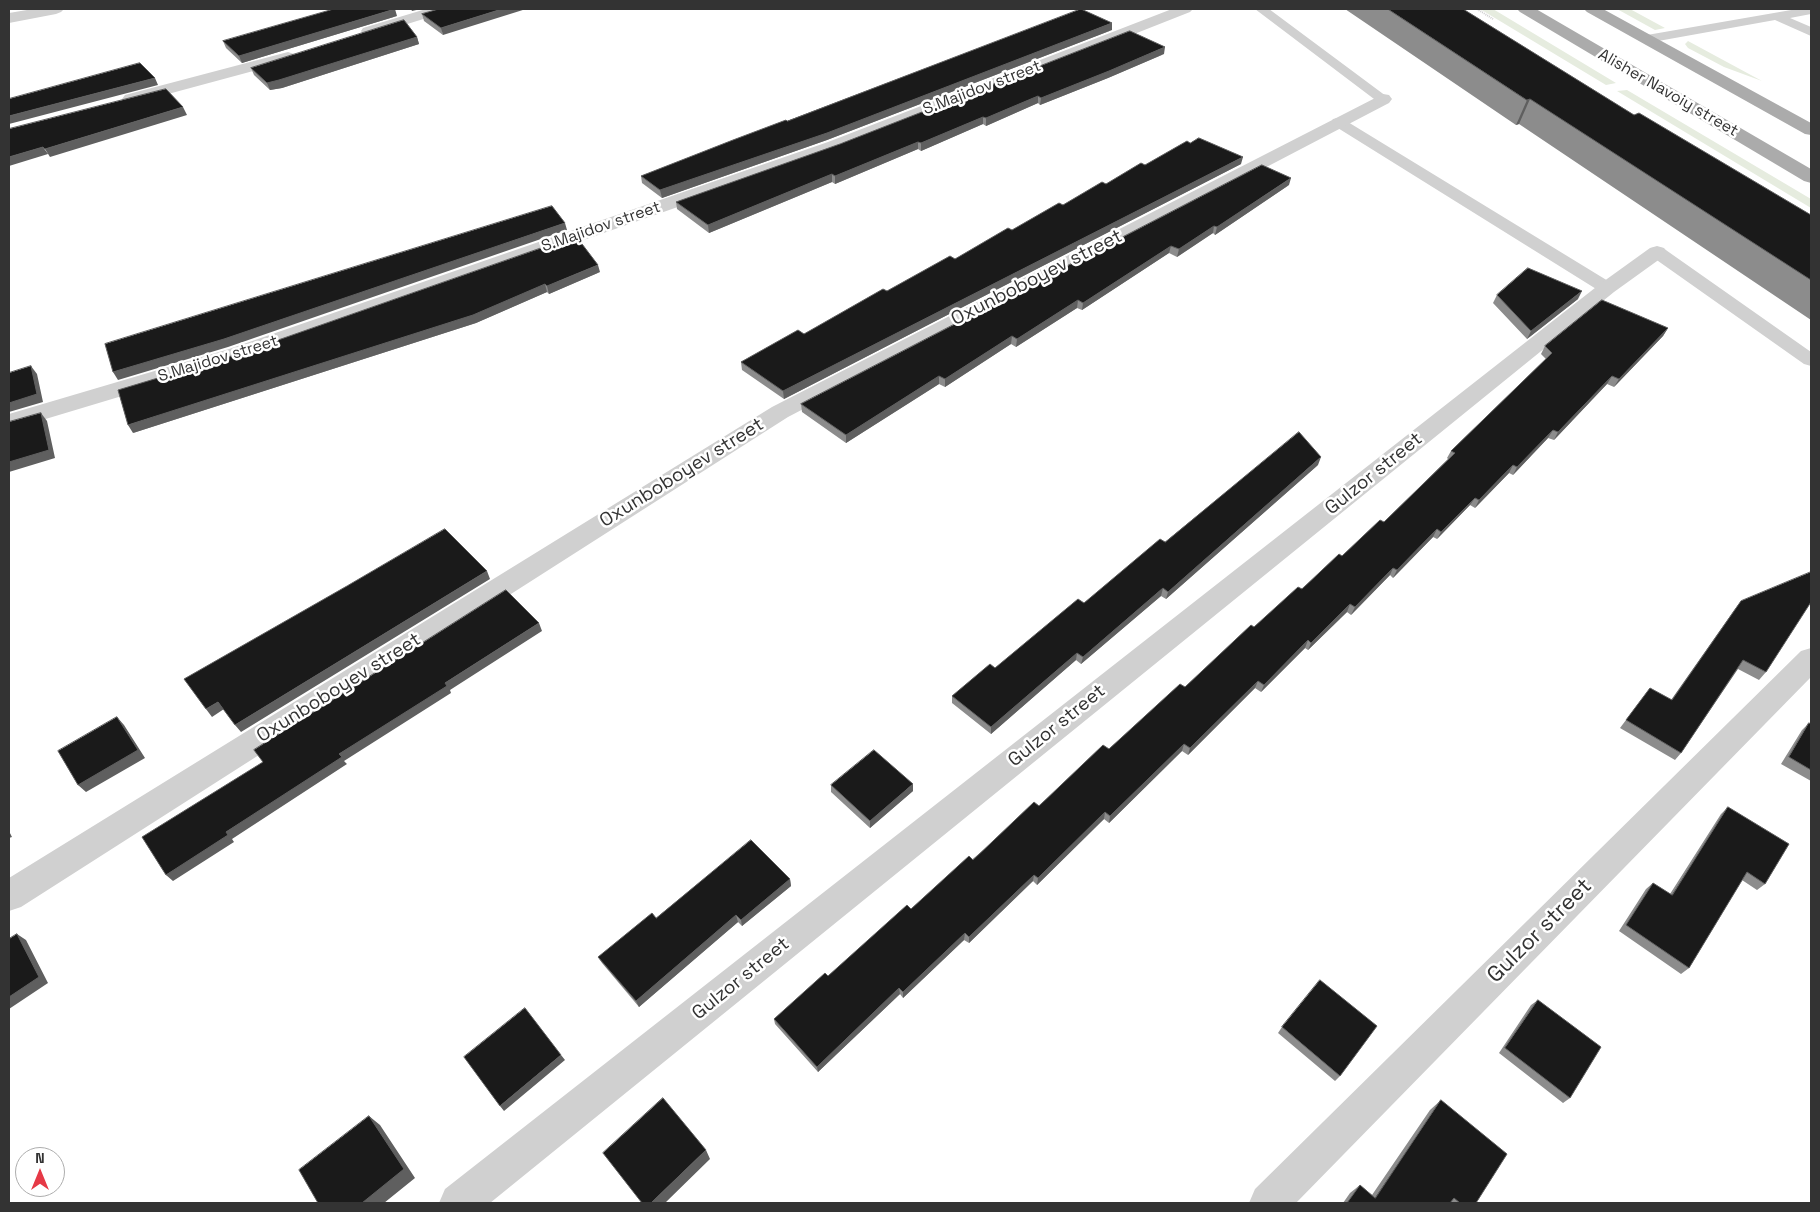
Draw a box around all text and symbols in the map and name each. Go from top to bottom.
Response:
street label: Alisher Navoiy street [1595,45,1741,141]
street label: S.Majidov street [920,57,1044,119]
street label: S.Majidov street [539,198,663,256]
street label: Oxunboboyev street [948,225,1126,331]
street label: S.Majidov street [156,332,280,386]
street label: Oxunboboyev street [596,413,768,533]
street label: Gulzor street [1321,428,1427,520]
street label: Oxunboboyev street [253,628,425,748]
street label: Gulzor street [1004,680,1110,772]
street label: Gulzor street [1482,873,1598,989]
street label: Gulzor street [688,933,794,1025]
north arrow [15,1147,65,1197]
text: N [35,1149,45,1167]

